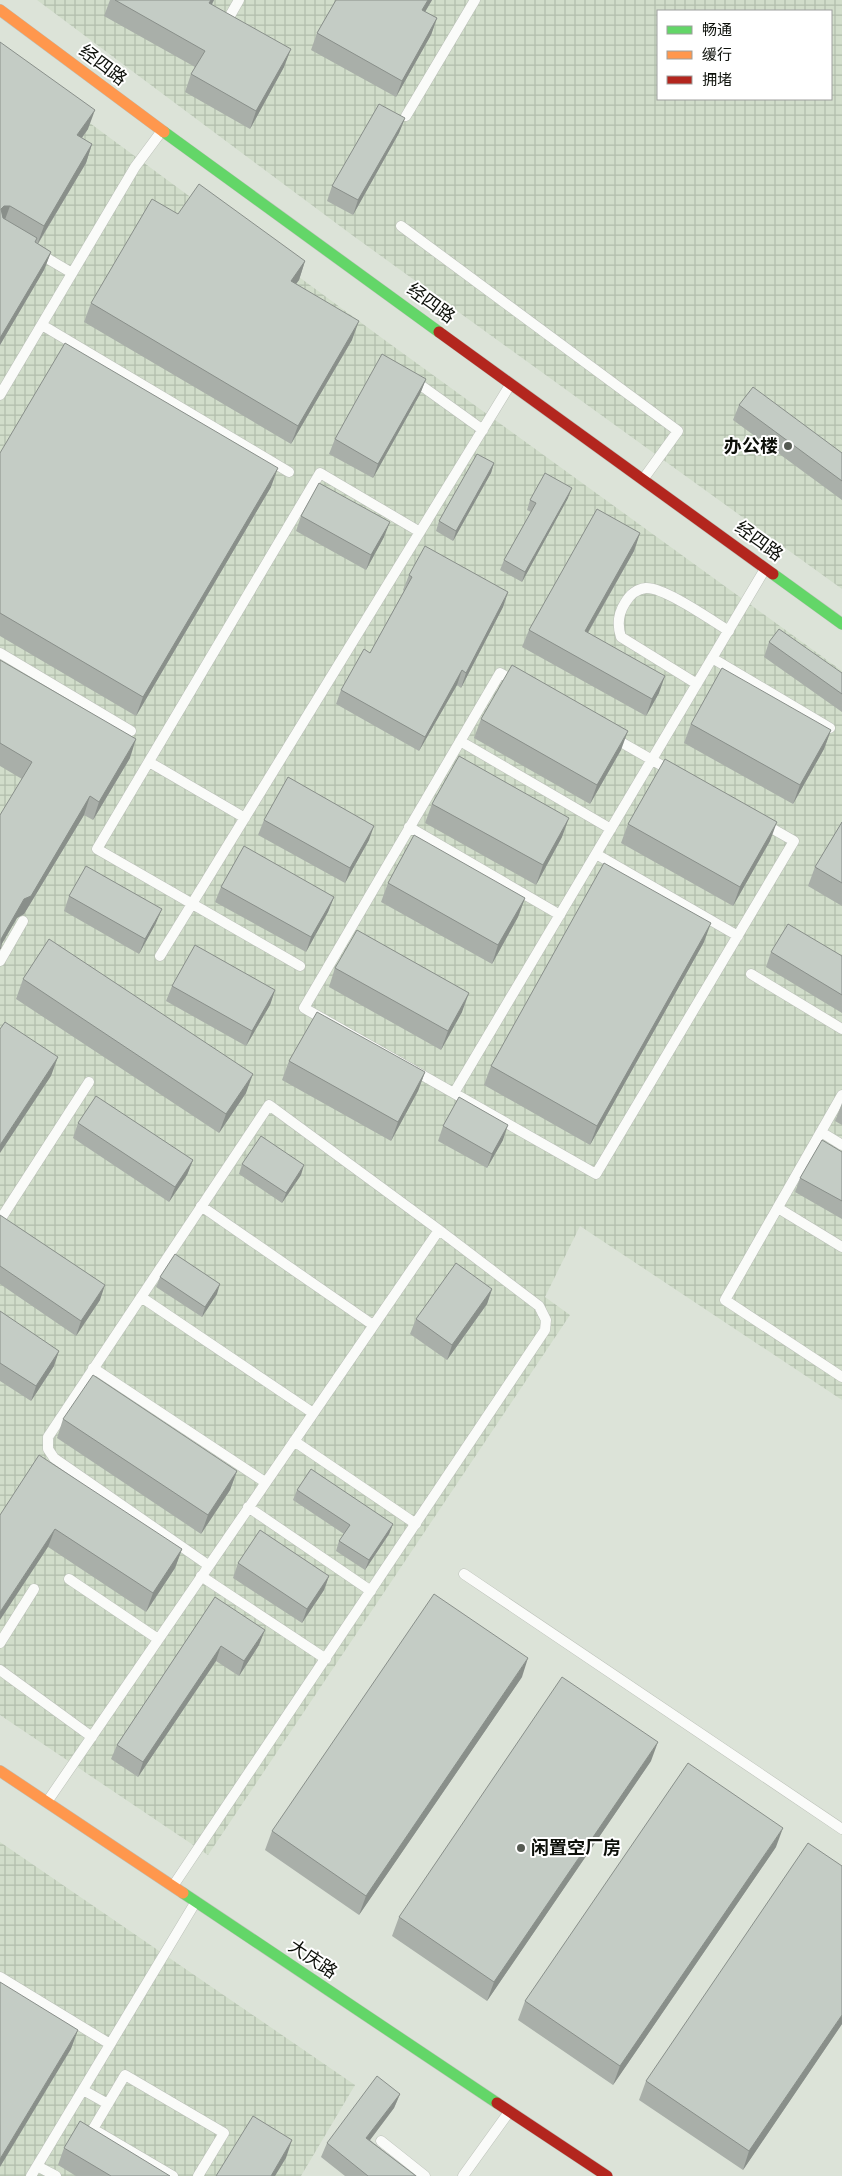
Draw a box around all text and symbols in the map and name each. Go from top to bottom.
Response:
legend [657,10,832,100]
text: 畅通 [702,20,732,40]
street label: 经四路 [74,39,132,91]
text: 缓行 [702,45,732,65]
text: 拥堵 [702,70,732,90]
street label: 经四路 [402,277,460,329]
place label: 办公楼 [724,434,778,458]
marker: 办公楼 [782,440,794,452]
street label: 经四路 [730,515,788,567]
place label: 闲置空厂房 [531,1836,621,1860]
marker: 闲置空厂房 [515,1842,527,1854]
street label: 大庆路 [284,1934,342,1984]

